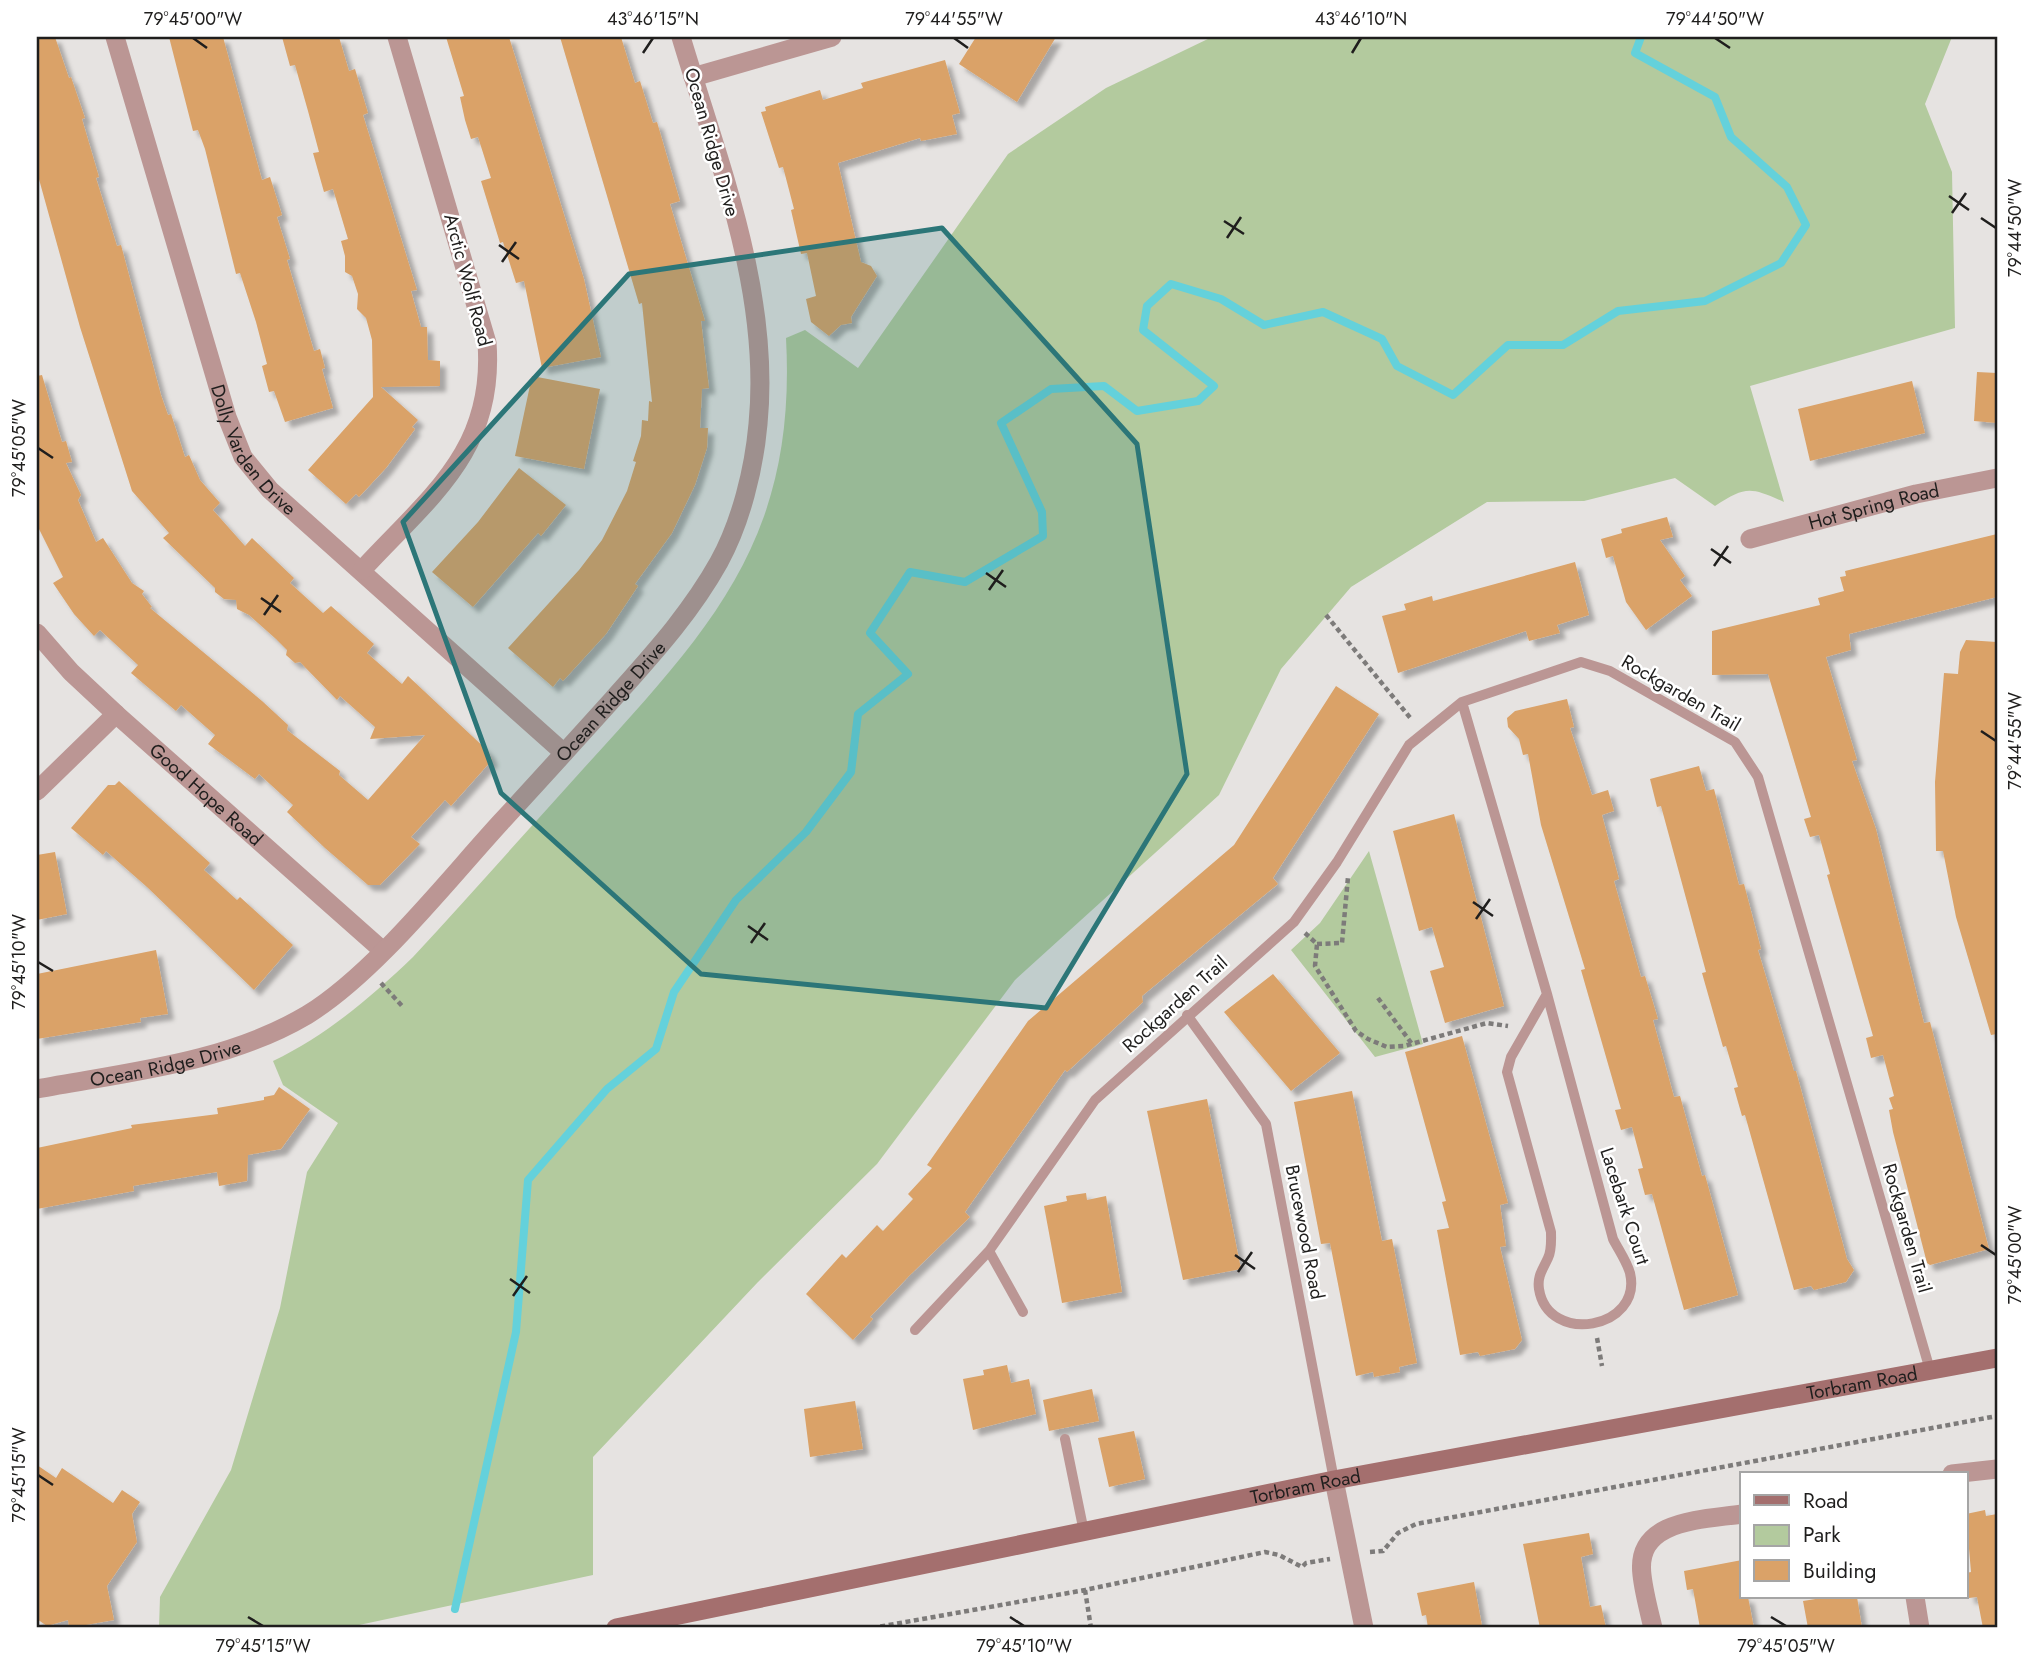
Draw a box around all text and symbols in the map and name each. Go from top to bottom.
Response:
text: 79°45'00"W [144,6,242,32]
text: 43°46'15"N [607,6,699,32]
text: 79°44'55"W [905,6,1003,32]
text: 43°46'10"N [1315,6,1407,32]
text: 79°44'50"W [1666,6,1764,32]
street label: Ocean Ridge Drive [678,64,746,220]
text: 79°44'50"W [2002,179,2028,277]
street label: Arctic Wolf Road [437,211,499,349]
street label: Dolly Varden Drive [205,381,303,521]
text: 79°45'05"W [6,399,32,497]
street label: Hot Spring Road [1805,476,1941,536]
street label: Ocean Ridge Drive [549,635,672,768]
street label: Rockgarden Trail [1617,648,1745,738]
text: 79°44'55"W [2002,692,2028,790]
street label: Good Hope Road [144,736,269,852]
text: 79°45'10"W [6,914,32,1010]
street label: Rockgarden Trail [1116,949,1234,1059]
street label: Ocean Ridge Drive [88,1033,245,1093]
street label: Lacebark Court [1593,1144,1657,1268]
street label: Rockgarden Trail [1876,1160,1938,1296]
street label: Brucewood Road [1279,1162,1331,1302]
text: 79°45'00"W [2002,1206,2028,1304]
street label: Torbram Road [1805,1359,1920,1406]
text: 79°45'15"W [6,1427,32,1523]
street label: Torbram Road [1248,1462,1363,1510]
legend [1740,1472,1968,1598]
text: Road [1803,1486,1848,1516]
text: Park [1803,1520,1841,1550]
text: Building [1803,1556,1876,1586]
text: 79°45'15"W [215,1633,311,1659]
text: 79°45'10"W [976,1633,1072,1659]
text: 79°45'05"W [1737,1633,1835,1659]

